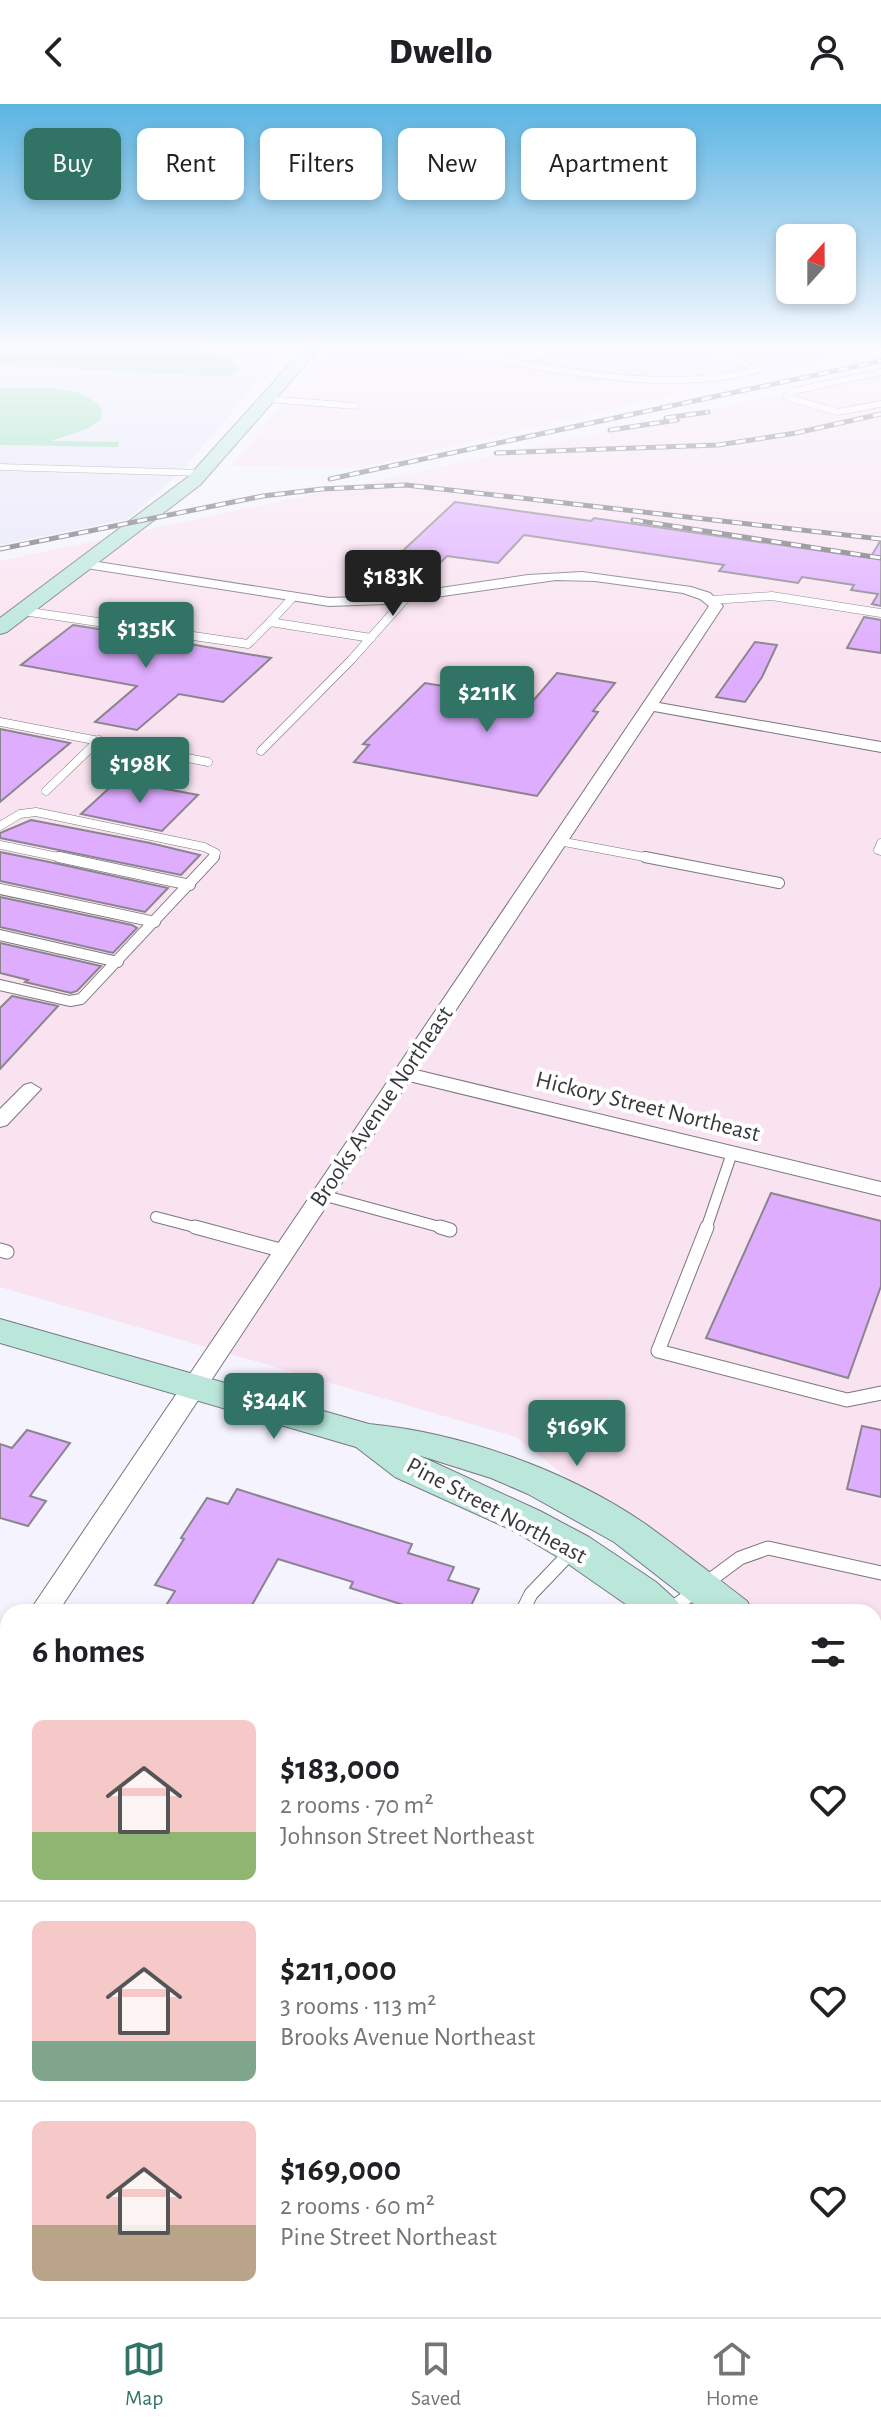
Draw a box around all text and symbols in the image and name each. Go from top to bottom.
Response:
icon: back [32,30,76,74]
icon: person [805,30,849,74]
text: Dwello [389,34,492,70]
chip: Buy [24,128,121,200]
chip: Rent [137,128,244,200]
chip: Filters [260,128,382,200]
chip: New [398,128,505,200]
chip: Apartment [521,128,696,200]
north arrow [776,224,856,304]
map controls [776,224,856,304]
pin: $183K [337,550,449,618]
text: $183K [363,563,423,589]
pin: $135K [90,602,202,670]
text: $135K [117,615,175,641]
pin: $211K [431,666,543,734]
text: $211K [458,679,516,705]
pin: $198K [84,737,196,805]
text: $198K [109,750,171,776]
street label: Brooks Avenue Northeast [306,1002,458,1211]
street label: Hickory Street Northeast [533,1067,763,1147]
pin: $344K [218,1373,330,1441]
text: $344K [242,1386,306,1412]
pin: $169K [521,1400,633,1468]
text: $169K [546,1413,608,1439]
street label: Pine Street Northeast [403,1453,591,1569]
icon: filters [806,1630,850,1674]
text: 6 homes [32,1635,145,1669]
icon: home [96,1752,192,1848]
text: $183,000 [280,1752,400,1786]
icon: heart [806,1778,850,1822]
text: 2 rooms · 70 m² [280,1792,433,1818]
text: Johnson Street Northeast [280,1823,534,1849]
icon: home [96,1953,192,2049]
text: $211,000 [280,1953,397,1987]
icon: heart [806,1979,850,2023]
text: 3 rooms · 113 m² [280,1993,436,2019]
text: Brooks Avenue Northeast [280,2024,535,2050]
icon: home [96,2153,192,2249]
text: $169,000 [280,2153,401,2187]
icon: heart [806,2179,850,2223]
text: 2 rooms · 60 m² [280,2193,435,2219]
text: Pine Street Northeast [280,2224,497,2250]
tab: Map [122,2337,166,2411]
tab: Saved [411,2337,461,2411]
tab: Home [706,2337,759,2411]

